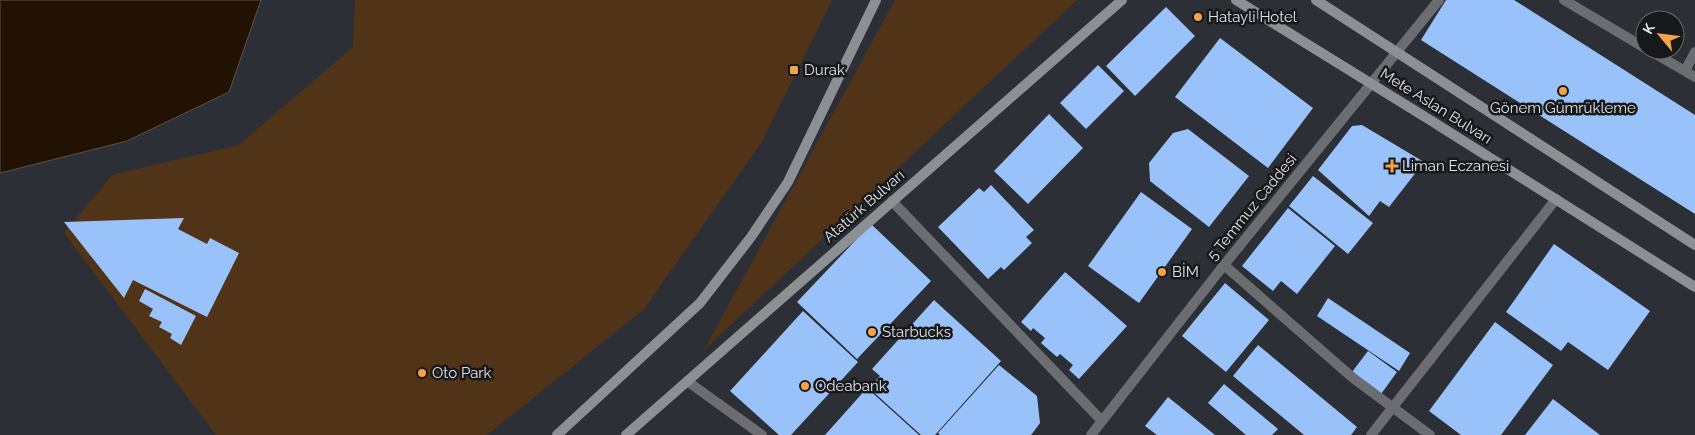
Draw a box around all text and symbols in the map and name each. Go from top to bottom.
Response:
place label: Hatayli Hotel [1208,8,1298,26]
north arrow [1635,10,1685,60]
marker: Hatayli Hotel [1192,11,1204,23]
text: K [1639,20,1658,37]
place label: Durak [804,61,845,79]
marker: Durak [788,64,800,76]
street label: Mete Aslan Bulvarı [1377,64,1495,148]
marker: Gönem Gümrükleme [1557,85,1569,97]
place label: Gönem Gümrükleme [1490,99,1636,117]
street label: 5 Temmuz Caddesi [1203,150,1301,264]
place label: Liman Eczanesi [1402,157,1509,175]
marker: Liman Eczanesi [1386,160,1398,172]
street label: Atatürk Bulvarı [820,166,908,246]
place label: BİM [1172,262,1199,281]
marker: BİM [1156,266,1168,278]
place label: Starbucks [882,323,951,341]
marker: Starbucks [866,326,878,338]
place label: Oto Park [432,364,492,382]
marker: Oto Park [416,367,428,379]
place label: Odeabank [815,377,887,395]
marker: Odeabank [799,380,811,392]

